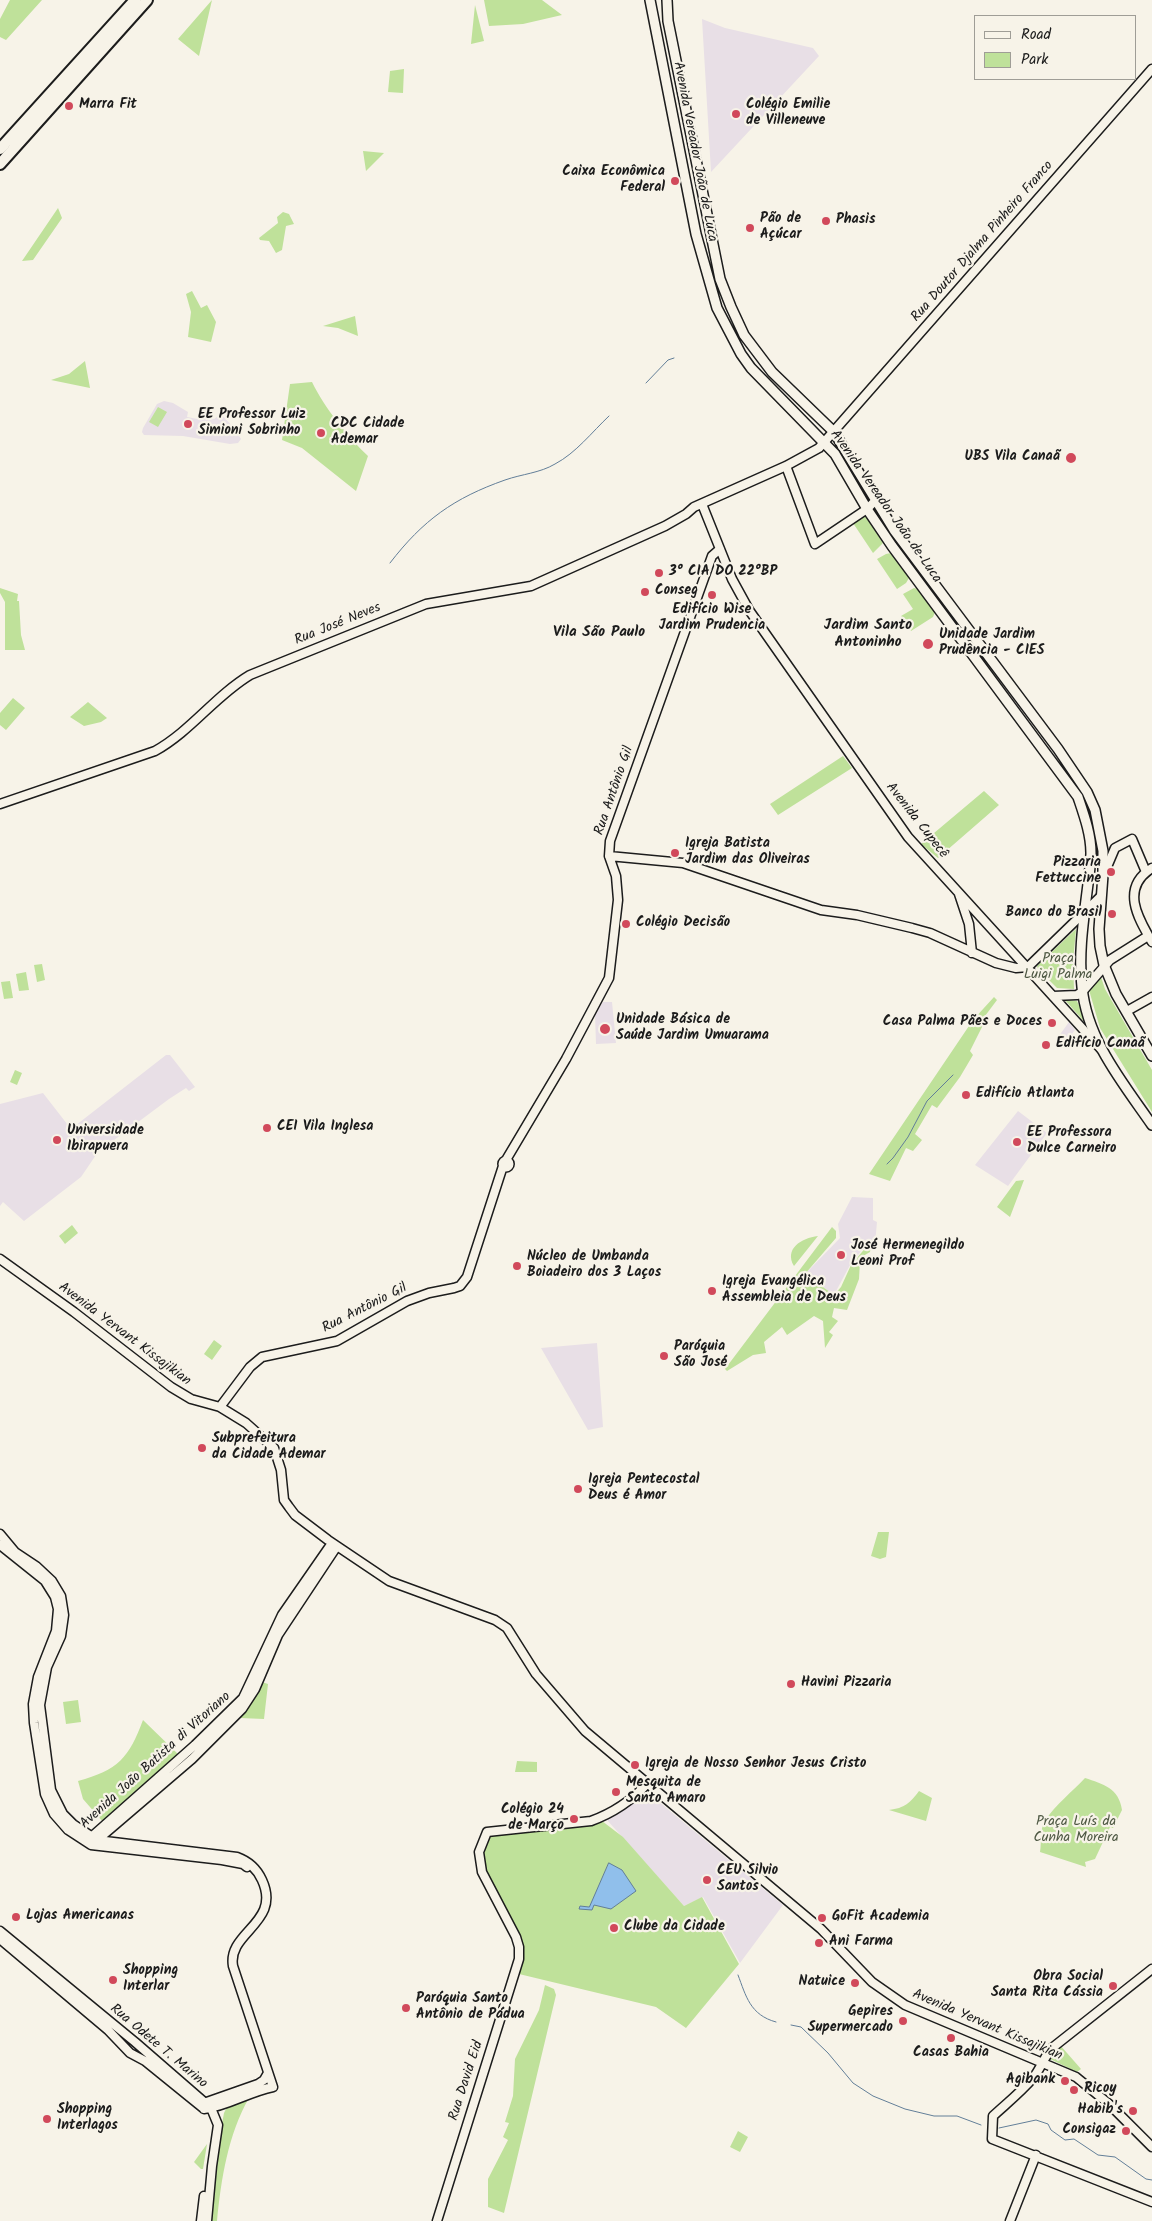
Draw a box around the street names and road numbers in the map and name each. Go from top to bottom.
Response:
street label: Avenida Vereador João de Luca [668,61,720,243]
street label: Rua Doutor Djalma Pinheiro Franco [908,158,1058,326]
street label: Avenida Vereador João de Luca [826,427,944,587]
street label: Rua José Neves [292,600,384,650]
street label: Rua Antônio Gil [592,744,638,838]
street label: Avenida Cupecê [881,780,951,862]
street label: Avenida Yervant Kissajikian [54,1280,194,1390]
street label: Rua Antônio Gil [320,1280,410,1338]
street label: Avenida João Batista di Vitoriano [77,1689,235,1833]
street label: Avenida Yervant Kissajikian [909,1987,1065,2065]
street label: Rua Odete T. Marino [106,2001,210,2093]
street label: Rua David Eid [446,2039,488,2123]

